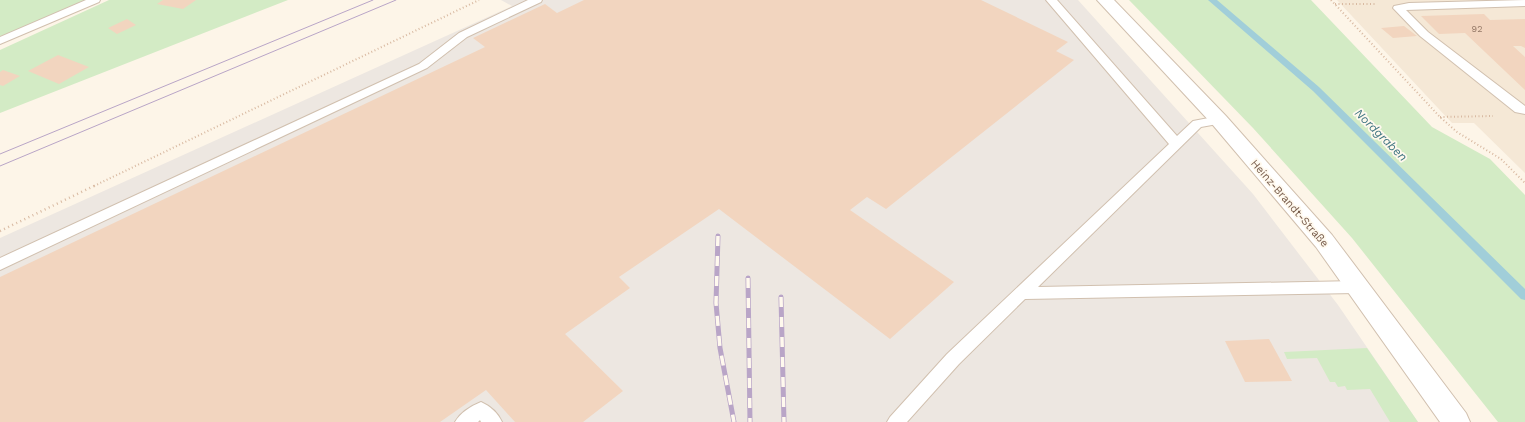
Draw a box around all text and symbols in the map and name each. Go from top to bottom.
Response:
house number: 92 [1472,24,1482,34]
water label: Nordgraben [1352,106,1410,164]
street label: Heinz-Brandt-Straße [1248,157,1331,250]

